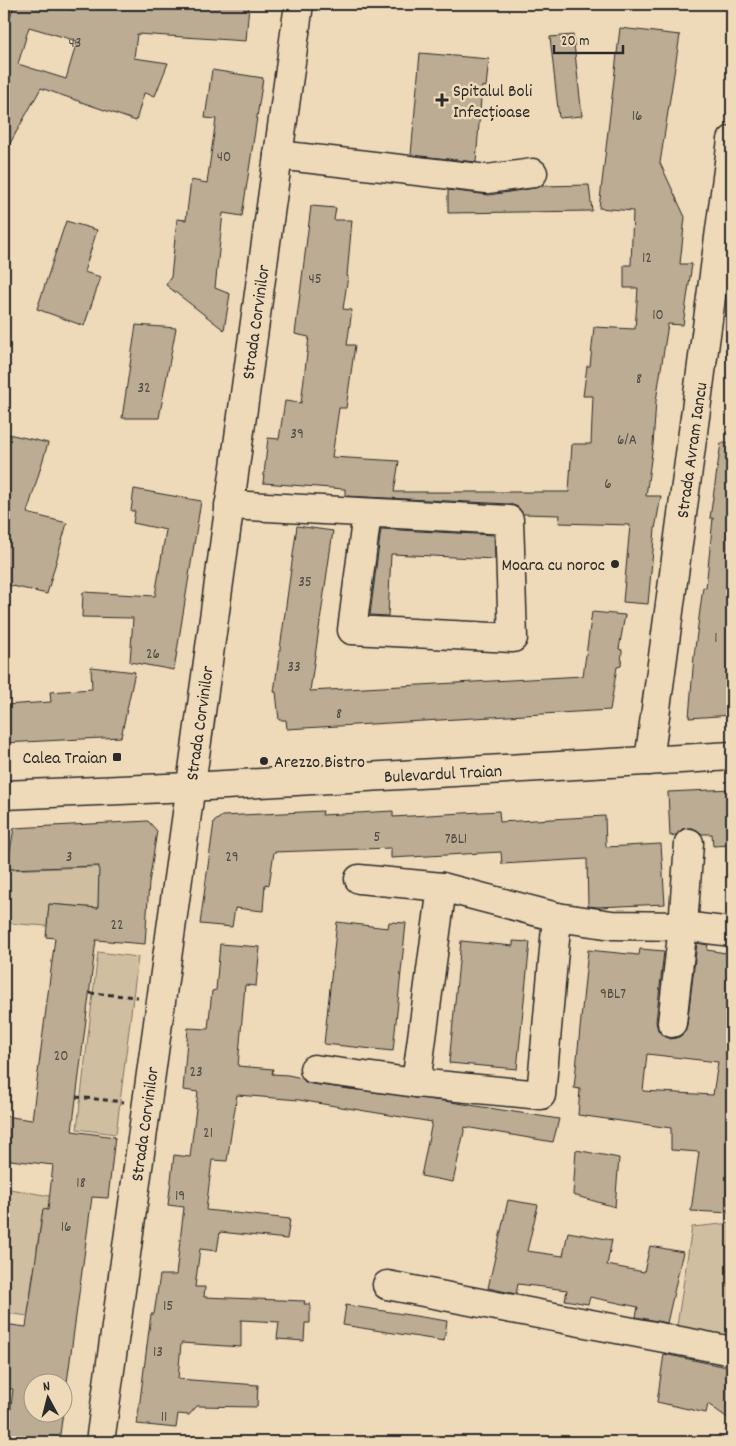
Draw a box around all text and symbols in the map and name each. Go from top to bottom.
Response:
scale bar [554,22,622,54]
text: 20 m [561,31,589,53]
house number: 43 [69,33,81,55]
place label: Spitalul Boli Infecțioase [453,80,532,126]
marker: Spitalul Boli Infecțioase [435,93,449,107]
house number: 16 [632,106,642,128]
house number: 40 [217,147,231,169]
house number: 12 [642,248,652,270]
street label: Strada Corvinilor [237,263,278,381]
house number: 45 [308,269,322,291]
house number: 10 [652,305,664,327]
house number: 8 [636,369,642,391]
house number: 32 [137,378,151,400]
street label: Strada Avram Iancu [672,381,715,520]
house number: 39 [290,424,304,446]
house number: 6/A [617,430,637,452]
house number: 6 [604,474,612,496]
place label: Moara cu noroc [501,554,605,579]
marker: Moara cu noroc [609,558,621,570]
house number: 35 [298,572,312,594]
house number: 1 [714,628,718,650]
house number: 26 [146,644,160,666]
house number: 33 [287,657,301,679]
street label: Strada Corvinilor [181,664,222,782]
house number: 8 [336,704,342,726]
place label: Calea Traian [23,747,107,772]
marker: Calea Traian [111,751,123,763]
place label: Arezzo Bistro [274,751,365,776]
marker: Arezzo Bistro [258,755,270,767]
street label: Bulevardul Traian [384,760,503,791]
house number: 5 [374,827,381,849]
house number: 7BL1 [445,829,467,851]
house number: 3 [66,847,72,869]
house number: 29 [225,847,239,869]
house number: 22 [110,915,124,937]
house number: 9BL7 [600,984,626,1006]
house number: 20 [54,1046,68,1068]
house number: 23 [189,1062,203,1084]
street label: Strada Corvinilor [126,1065,167,1183]
house number: 21 [203,1123,213,1145]
house number: 18 [76,1173,86,1195]
house number: 19 [175,1186,185,1208]
house number: 16 [61,1217,71,1239]
house number: 15 [163,1296,173,1318]
house number: 13 [153,1342,163,1364]
north arrow [22,1374,72,1424]
text: N [42,1377,51,1397]
house number: 11 [161,1407,167,1429]

